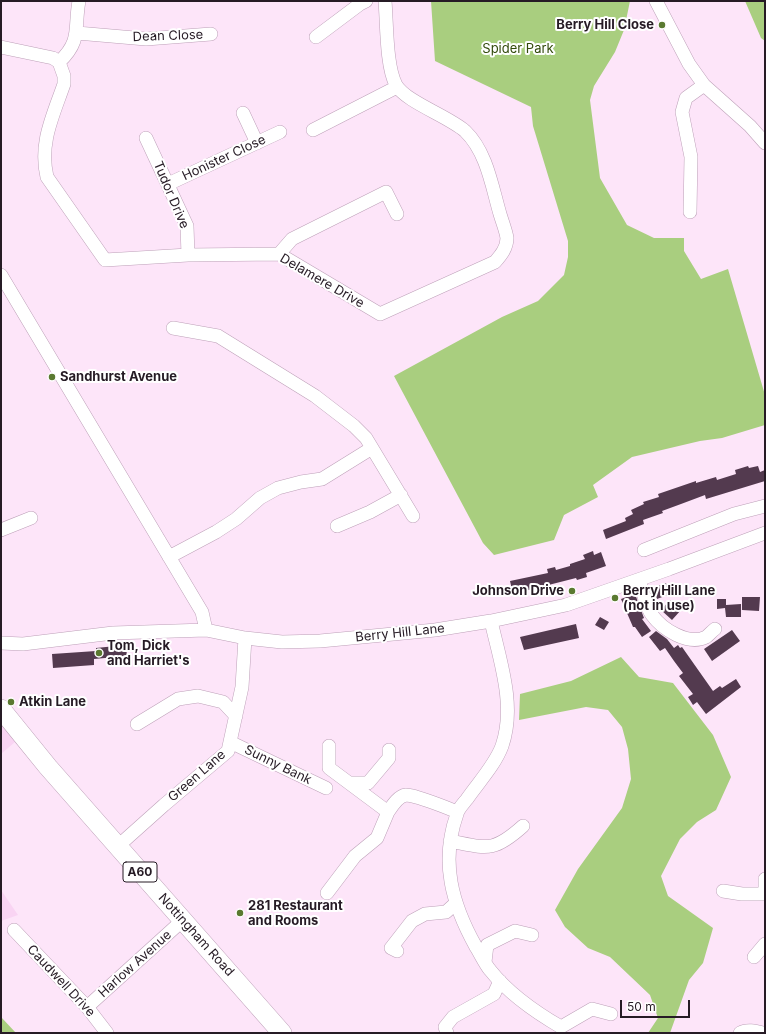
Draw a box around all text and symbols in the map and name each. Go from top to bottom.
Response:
place label: Berry Hill Close [556,17,654,33]
marker: Berry Hill Close [657,20,667,30]
street label: Dean Close [132,27,204,45]
park label: Spider Park [482,41,554,57]
street label: Honister Close [180,132,268,184]
street label: Tudor Drive [150,159,192,231]
street label: Delamere Drive [277,251,367,311]
place label: Sandhurst Avenue [60,369,177,385]
marker: Sandhurst Avenue [47,372,57,382]
place label: Johnson Drive [472,583,564,599]
place label: Berry Hill Lane (not in use) [623,583,715,614]
marker: Johnson Drive [567,586,577,596]
marker: Berry Hill Lane (not in use) [610,593,620,603]
street label: Berry Hill Lane [354,621,446,645]
place label: Tom, Dick and Harriet's [107,638,190,669]
marker: Tom, Dick and Harriet's [94,648,104,658]
place label: Atkin Lane [19,694,86,710]
marker: Atkin Lane [6,697,16,707]
street label: Sunny Bank [242,742,314,788]
street label: Green Lane [165,747,229,805]
road number: A60 [123,862,157,882]
street label: Nottingham Road [155,890,237,980]
place label: 281 Restaurant and Rooms [248,898,343,929]
marker: 281 Restaurant and Rooms [235,908,245,918]
street label: Harlow Avenue [95,927,175,1001]
street label: Caudwell Drive [24,942,98,1020]
scale bar [622,992,692,1018]
text: 50 m [627,999,656,1014]

